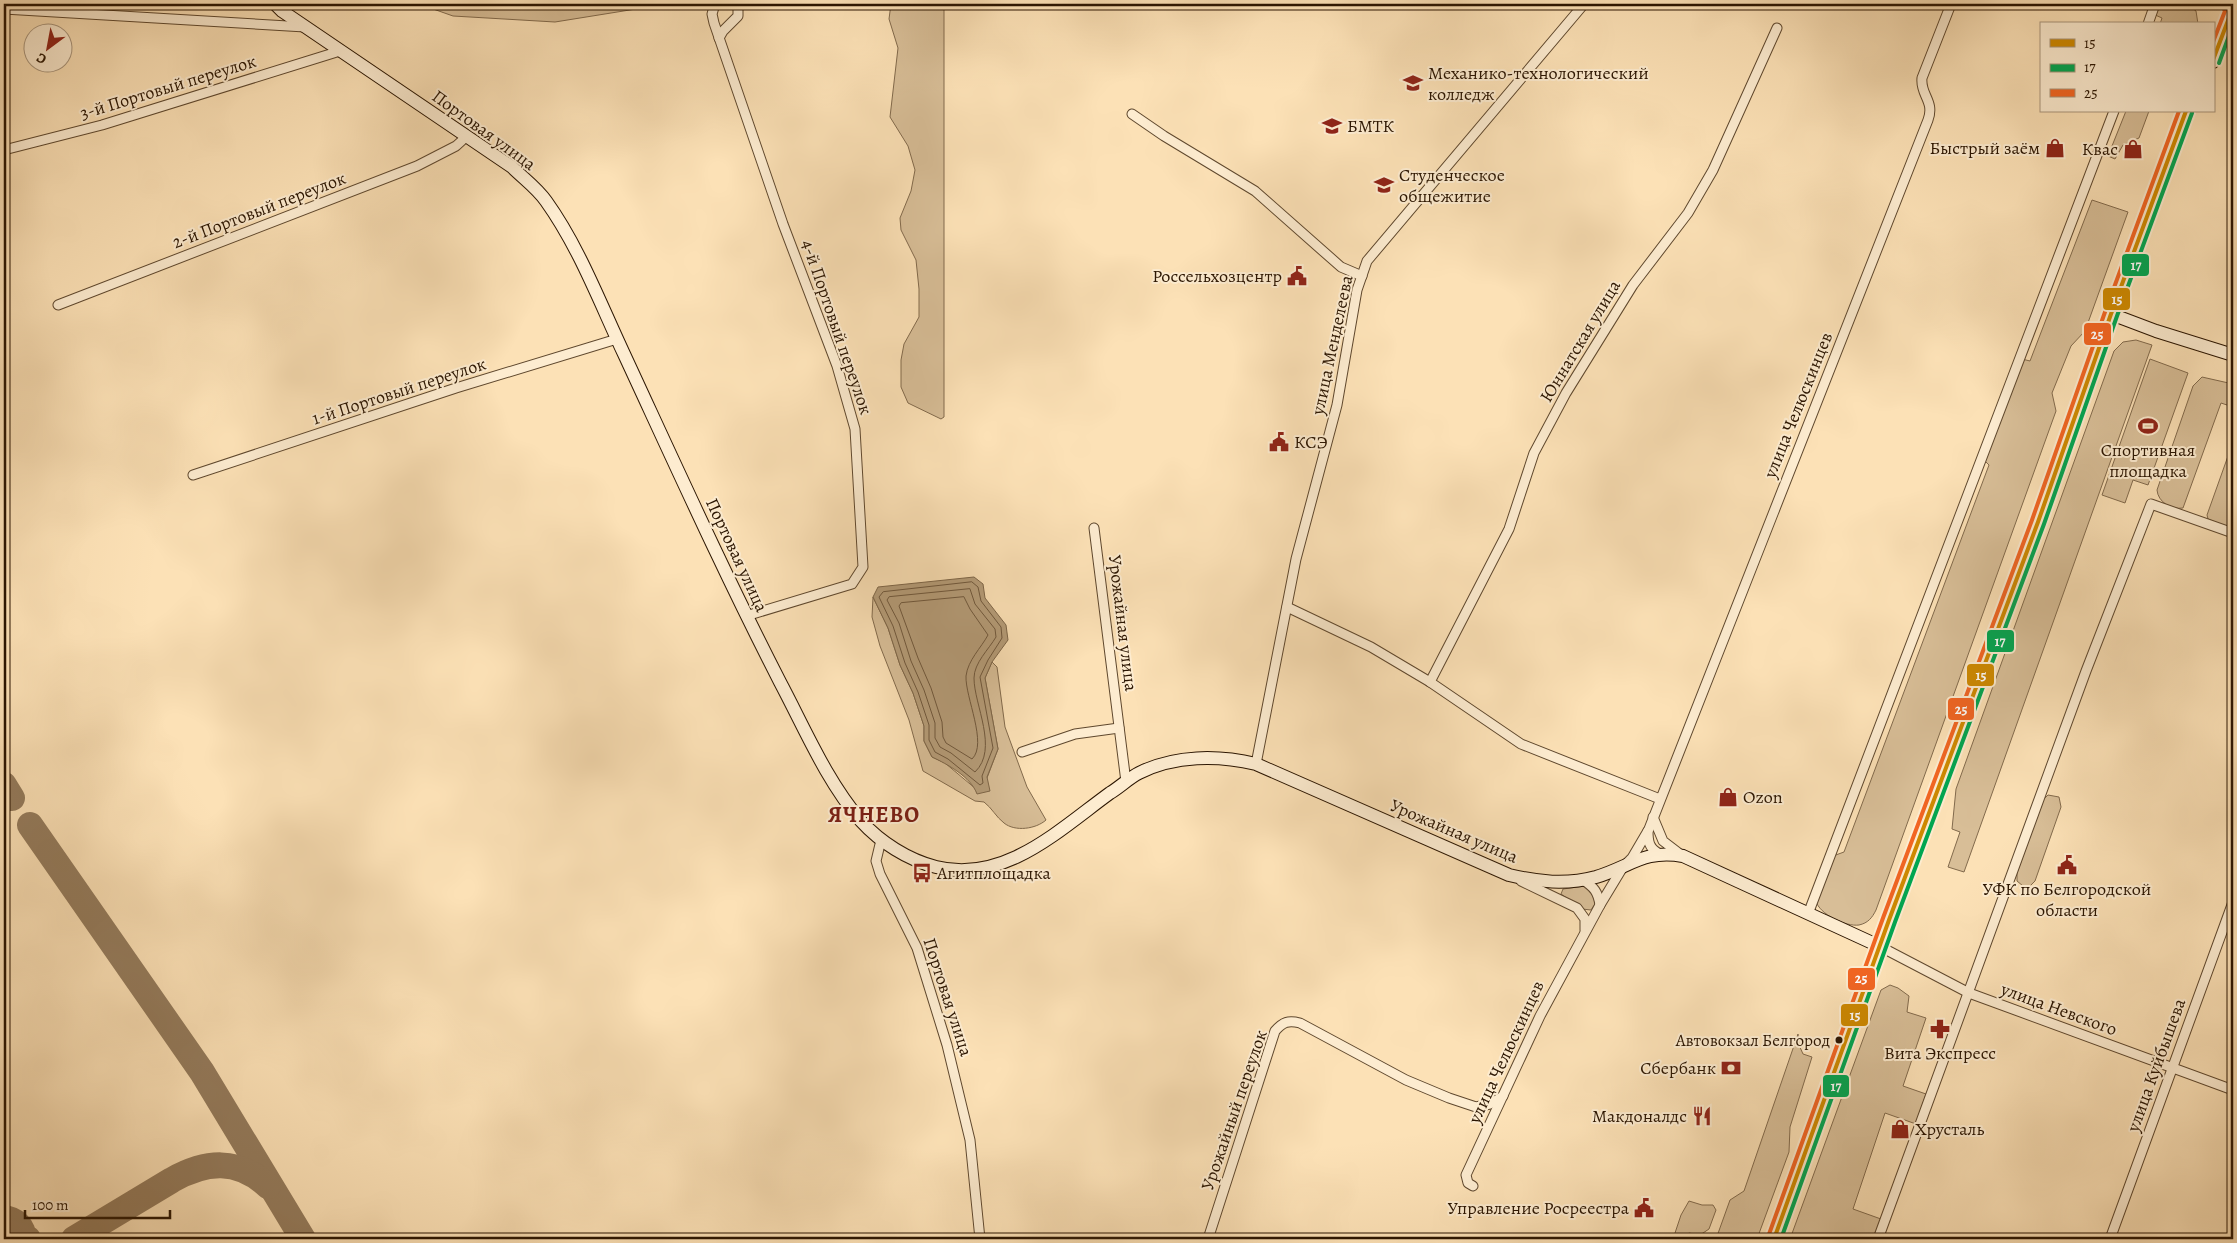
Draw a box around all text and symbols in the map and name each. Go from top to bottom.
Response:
north arrow [22,22,72,72]
legend [2040,22,2214,112]
text: 15 [2084,33,2096,53]
text: С [32,48,50,69]
street label: 3-й Портовый переулок [77,49,259,125]
text: 17 [2084,57,2096,77]
place label: Механико-технологический колледж [1428,61,1649,106]
school or university icon: Механико-технологический колледж [1402,72,1424,94]
text: 25 [2084,83,2098,103]
street label: Портовая улица [427,84,541,176]
place label: БМТК [1347,114,1395,138]
school or university icon: БМТК [1321,115,1343,137]
place label: Быстрый заём [1930,136,2040,160]
shop icon: Быстрый заём [2044,137,2066,159]
place label: Квас [2082,137,2118,161]
shop icon: Квас [2122,138,2144,160]
place label: Студенческое общежитие [1399,163,1505,208]
street label: 2-й Портовый переулок [169,166,349,254]
school or university icon: Студенческое общежитие [1373,174,1395,196]
street label: 4-й Портовый переулок [796,236,878,418]
line badge: 17 [2121,253,2150,277]
text: 17 [2131,256,2142,275]
place label: Россельхозцентр [1152,264,1282,288]
public building icon: Россельхозцентр [1286,265,1308,287]
street label: улица Менделеева [1305,272,1359,418]
street label: Юннатская улица [1534,275,1626,407]
line badge: 15 [2102,287,2131,311]
text: 15 [2112,290,2123,309]
line badge: 25 [2083,322,2112,346]
text: 25 [2091,325,2103,344]
street label: улица Челюскинцев [1757,329,1838,482]
street label: 1-й Портовый переулок [309,352,489,430]
sports icon: Спортивная площадка [2137,415,2159,437]
place label: КСЭ [1294,430,1328,454]
public building icon: КСЭ [1268,431,1290,453]
place label: Спортивная площадка [2101,438,2195,483]
street label: Портовая улица [700,494,774,617]
street label: Урожайная улица [1103,554,1143,693]
line badge: 17 [1986,629,2015,653]
text: 17 [1995,632,2006,651]
line badge: 15 [1966,663,1995,687]
text: 15 [1976,666,1987,685]
line badge: 25 [1947,697,1975,721]
text: 25 [1955,700,1967,719]
place label: Ozon [1743,785,1783,809]
shop icon: Ozon [1717,786,1739,808]
street label: Урожайная улица [1386,793,1522,869]
district label: ЯЧНЕВО [828,800,920,830]
public building icon: УФК по Белгородской области [2056,854,2078,876]
place label: Агитплощадка [936,861,1051,885]
bus stop icon: Агитплощадка [911,862,933,884]
place label: УФК по Белгородской области [1983,877,2151,922]
street label: Портовая улица [918,935,979,1060]
line badge: 25 [1847,967,1876,991]
text: 25 [1855,969,1867,988]
street label: улица Челюскинцев [1462,977,1550,1128]
street label: улица Невского [1997,977,2120,1041]
street label: улица Куйбышева [2120,994,2192,1136]
line badge: 15 [1840,1003,1869,1027]
text: 15 [1850,1006,1861,1025]
pharmacy icon: Вита Экспресс [1929,1018,1951,1040]
street label: Урожайный переулок [1195,1027,1273,1193]
place label: Автовокзал Белгород [1675,1029,1830,1052]
marker: Автовокзал Белгород [1834,1035,1844,1045]
place label: Вита Экспресс [1884,1041,1996,1065]
place label: Сбербанк [1640,1056,1716,1080]
bank icon: Сбербанк [1720,1057,1742,1079]
line badge: 17 [1822,1074,1850,1098]
text: 17 [1831,1077,1842,1096]
place label: Макдоналдс [1592,1104,1687,1128]
restaurant icon: Макдоналдс [1691,1105,1713,1127]
place label: Хрусталь [1915,1117,1985,1141]
shop icon: Хрусталь [1889,1118,1911,1140]
scale bar [25,1188,170,1220]
text: 100 m [32,1195,69,1215]
place label: Управление Росреестра [1447,1196,1630,1220]
public building icon: Управление Росреестра [1633,1197,1655,1219]

